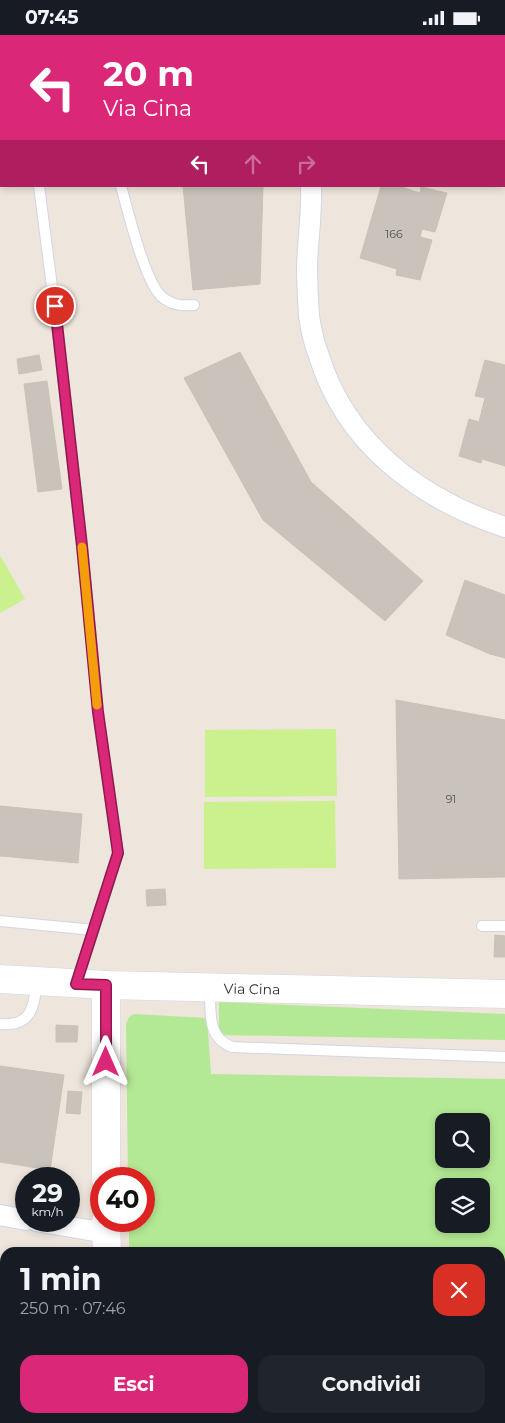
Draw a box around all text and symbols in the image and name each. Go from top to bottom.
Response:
text: 07:45 [25,6,79,29]
text: 20 m [103,52,194,95]
icon: left [20,55,85,120]
text: Via Cina [103,95,192,122]
icon: left [186,150,214,178]
icon: ahead [239,150,267,178]
icon: right [292,150,320,178]
house number: 166 [385,227,403,241]
pin [34,285,76,327]
icon: arrive [41,292,69,320]
house number: 91 [446,792,456,806]
street label: Via Cina [224,980,280,998]
position arrow [79,1035,131,1087]
map controls [435,1113,490,1233]
button: search [435,1113,490,1168]
speed limit sign: 40 [90,1167,155,1232]
text: 29 [32,1178,63,1208]
button: layers [435,1178,490,1233]
text: km/h [31,1204,64,1219]
text: 1 min [20,1261,101,1298]
button: close [433,1264,485,1316]
text: 250 m · 07:46 [20,1299,126,1318]
button: Esci [20,1355,248,1413]
button: Condividi [258,1355,485,1413]

